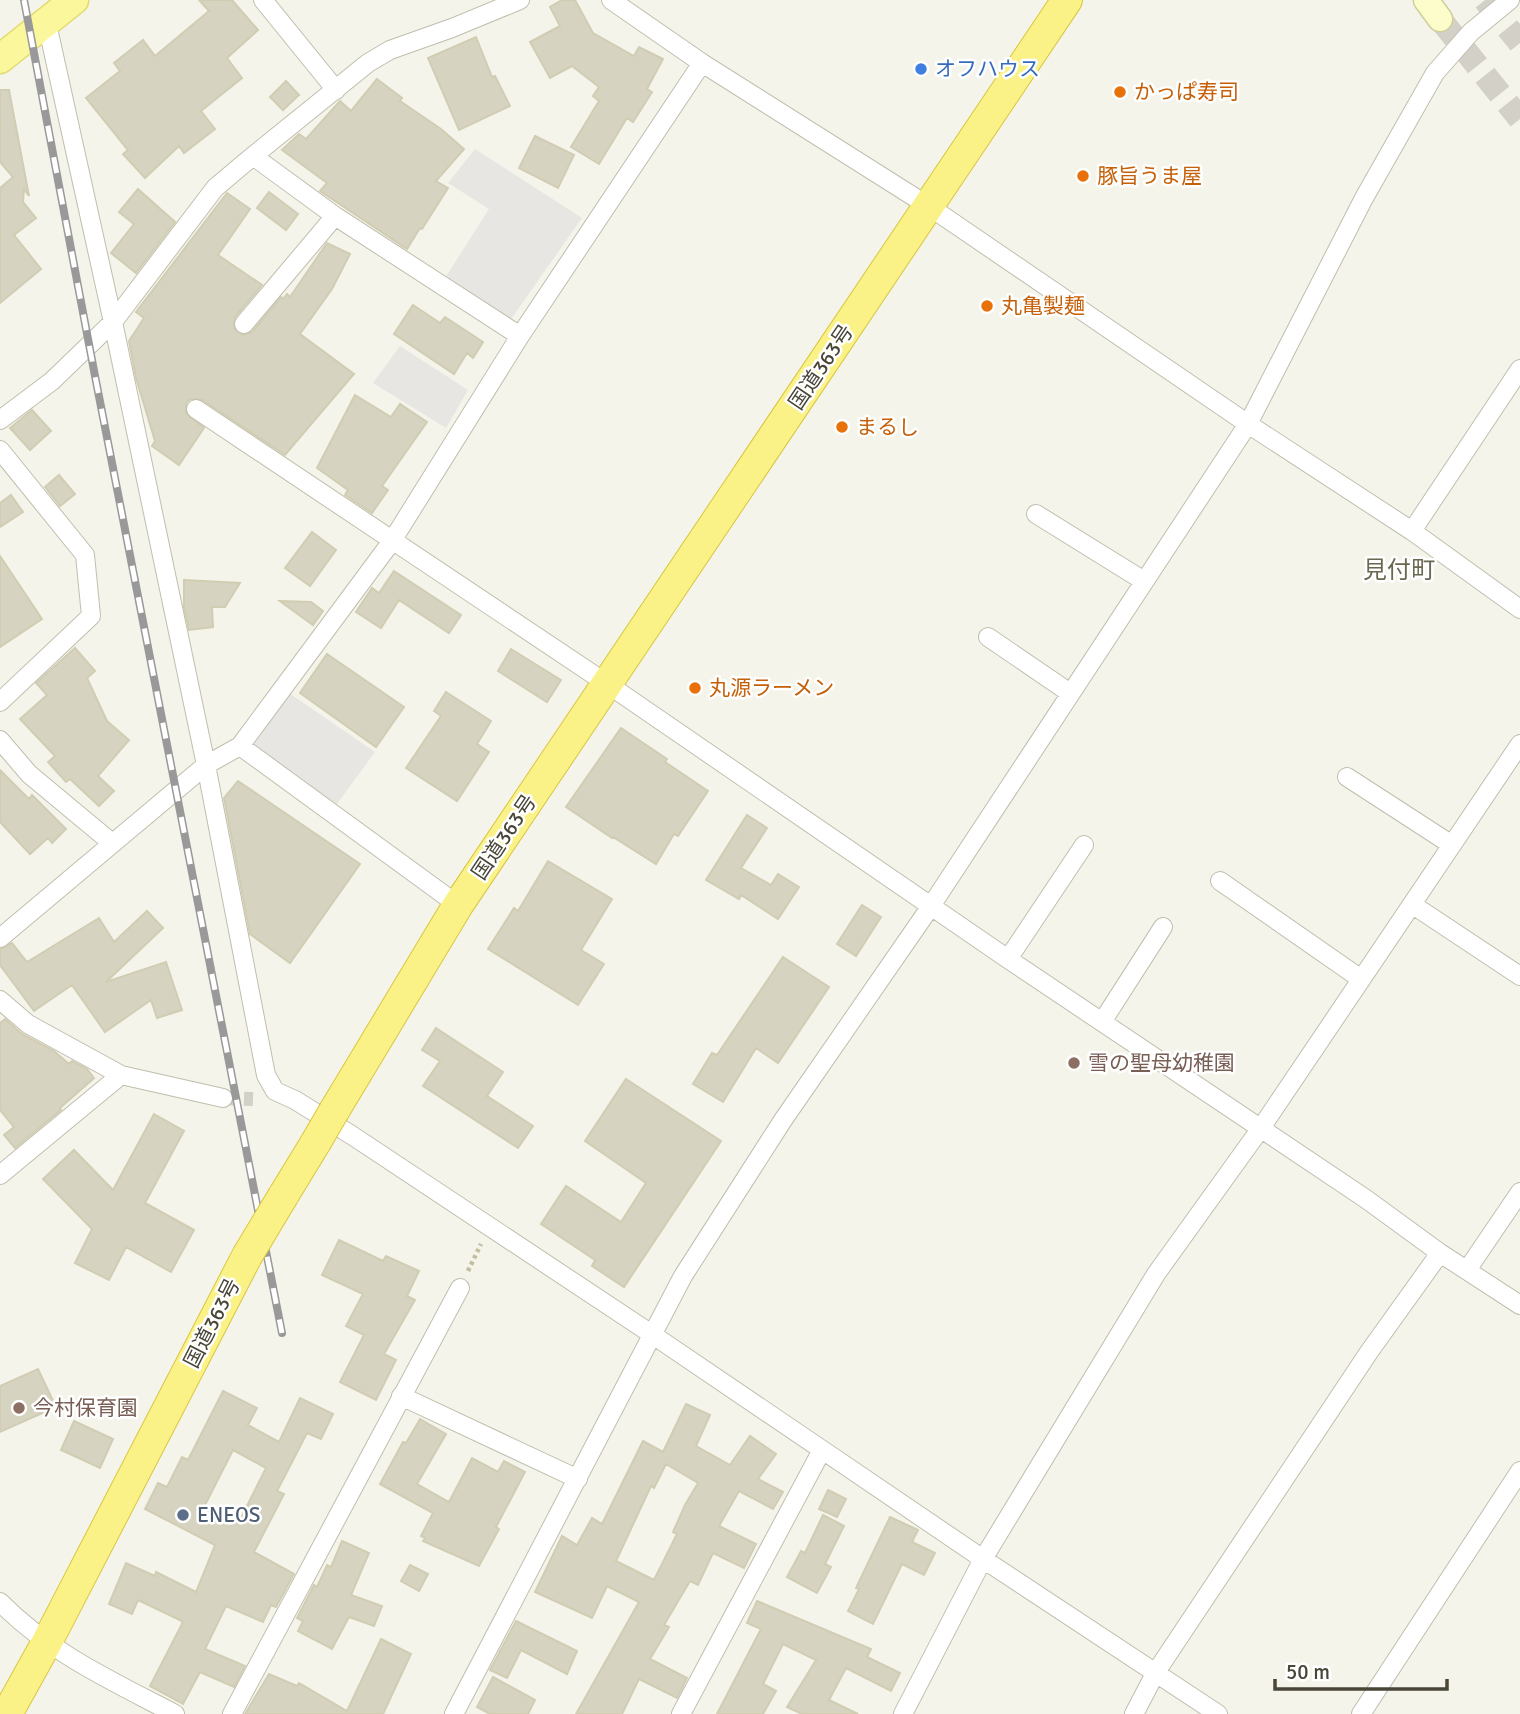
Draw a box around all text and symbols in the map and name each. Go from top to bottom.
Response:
place label: オフハウス [935,56,1040,82]
marker: オフハウス [913,61,929,77]
place label: かっぱ寿司 [1134,79,1239,105]
marker: かっぱ寿司 [1112,84,1128,100]
place label: 豚旨うま屋 [1097,163,1202,189]
marker: 豚旨うま屋 [1075,168,1091,184]
place label: 丸亀製麺 [1001,293,1085,319]
marker: 丸亀製麺 [979,298,995,314]
street label: 国道363号 [783,320,859,414]
place label: まるし [856,414,919,440]
marker: まるし [834,419,850,435]
district label: 見付町 [1363,555,1435,585]
place label: 丸源ラーメン [709,675,834,701]
marker: 丸源ラーメン [687,680,703,696]
street label: 国道363号 [466,790,542,884]
place label: 雪の聖母幼稚園 [1088,1050,1235,1076]
marker: 雪の聖母幼稚園 [1066,1055,1082,1071]
street label: 国道363号 [178,1274,246,1372]
place label: 今村保育園 [33,1395,138,1421]
marker: 今村保育園 [11,1400,27,1416]
place label: ENEOS [197,1502,260,1528]
marker: ENEOS [175,1507,191,1523]
scale bar [1275,1648,1446,1692]
text: 50 m [1286,1659,1330,1685]

